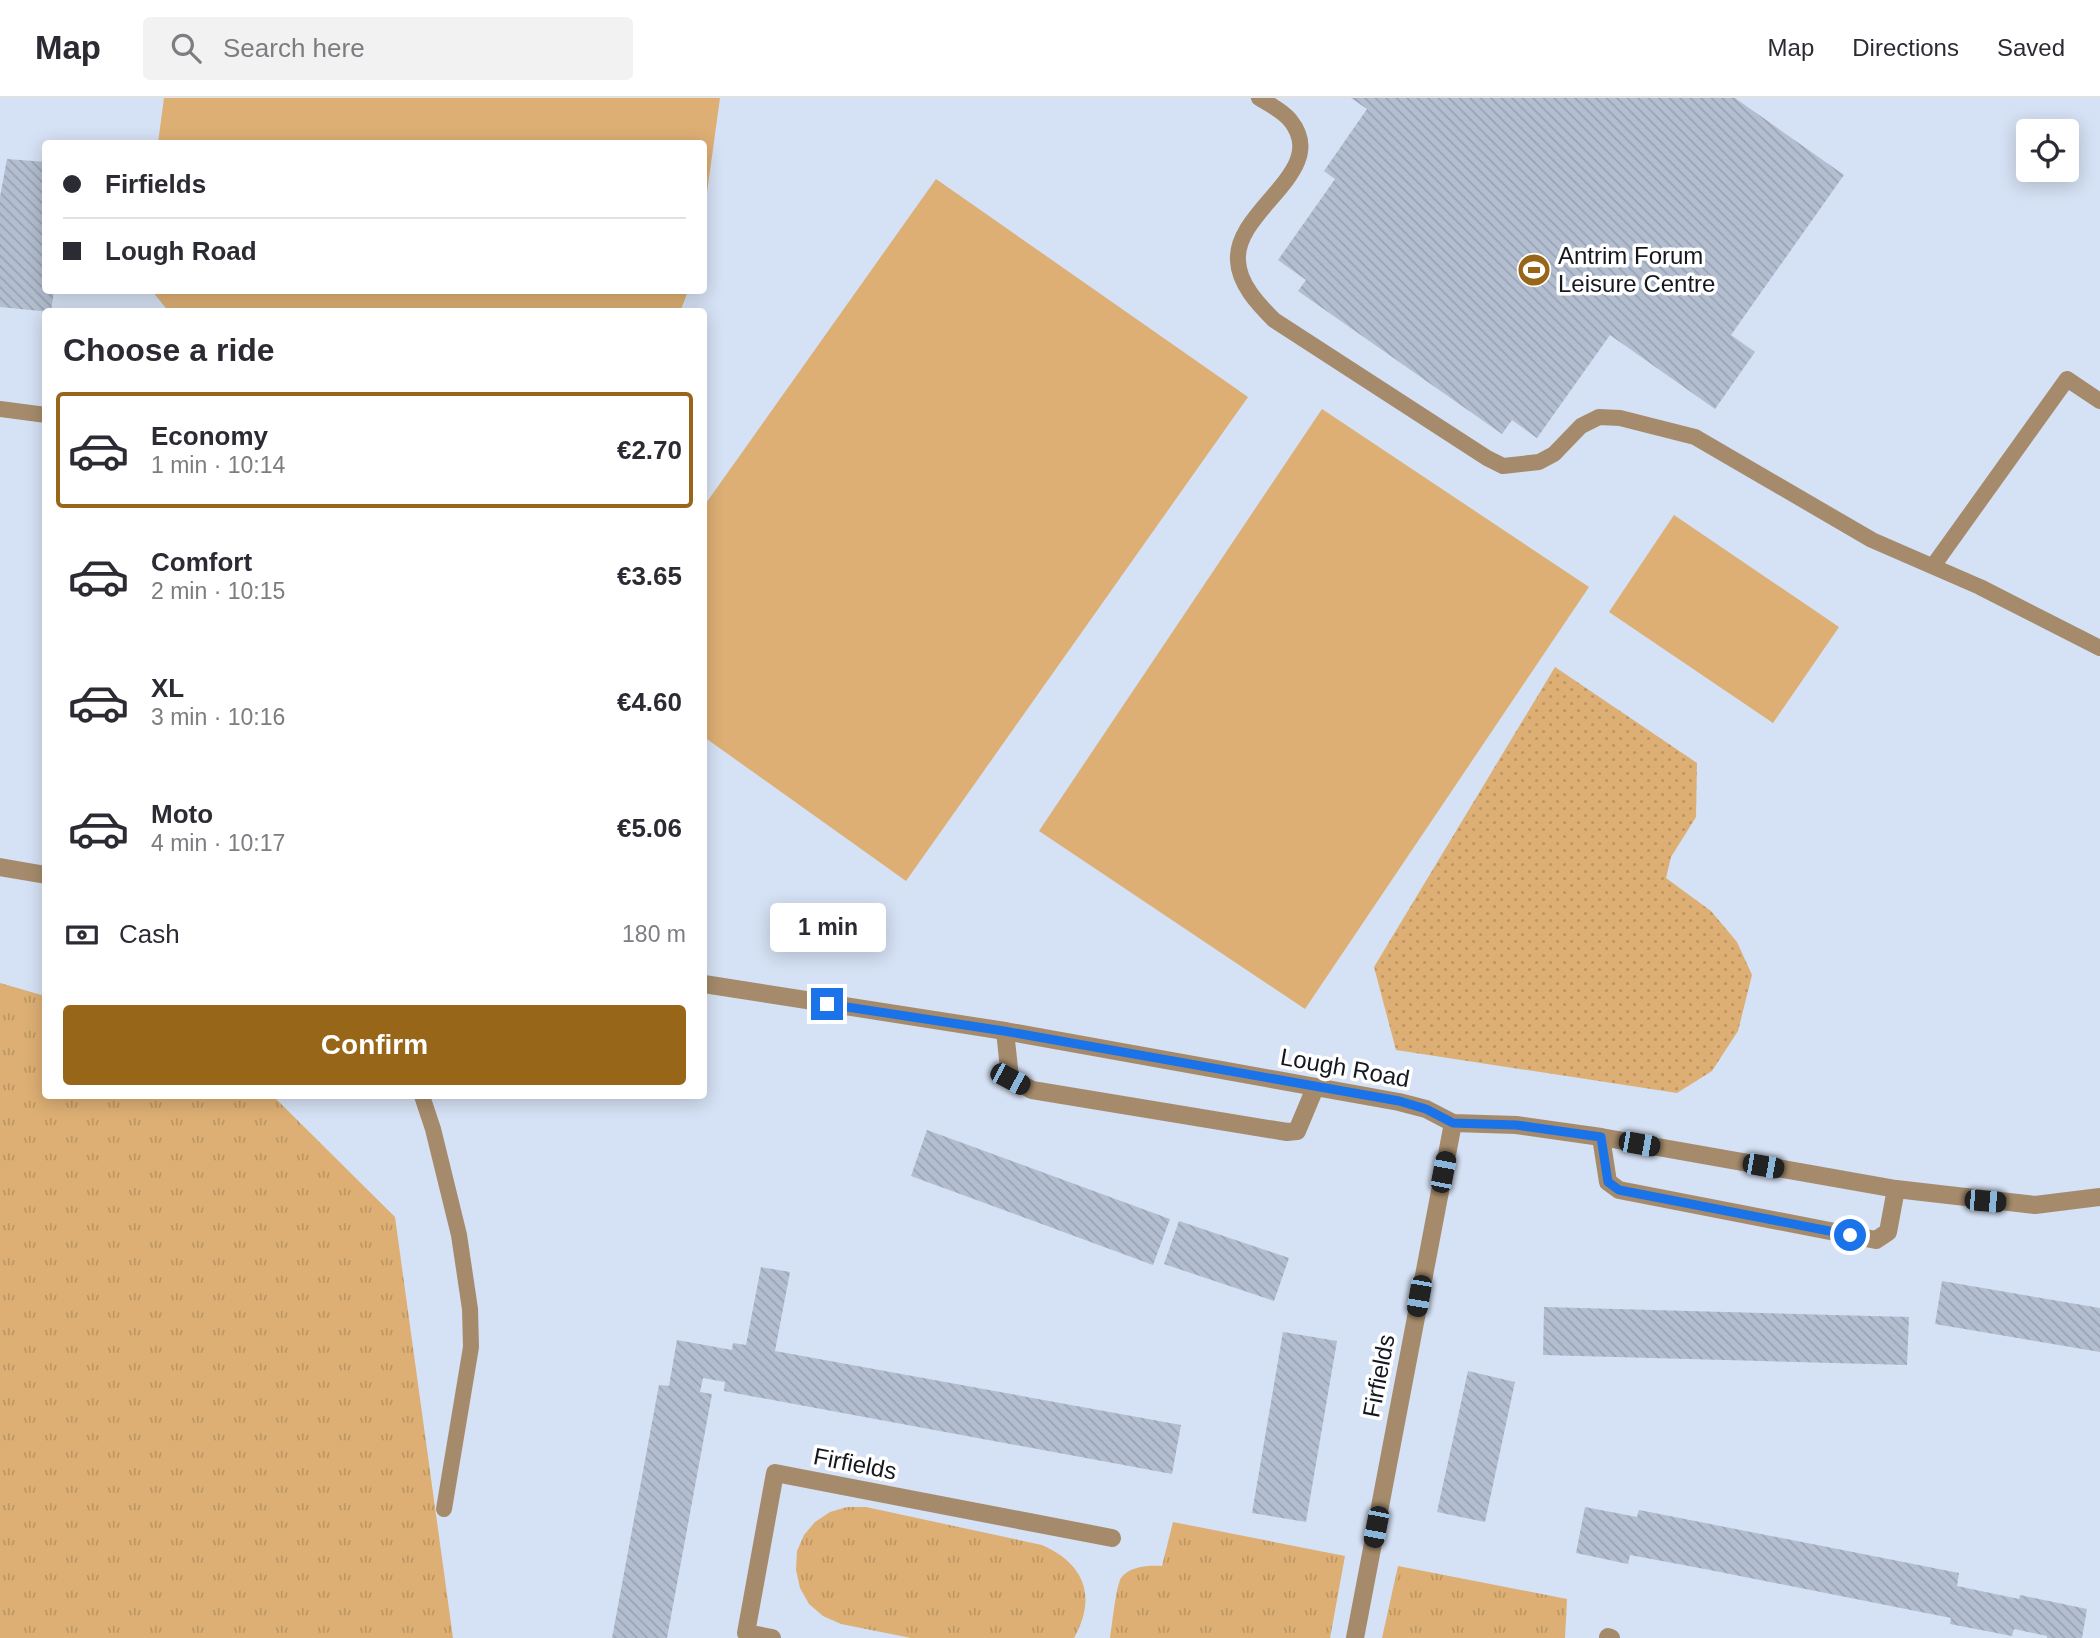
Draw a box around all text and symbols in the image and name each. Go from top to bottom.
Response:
search box [143,17,633,80]
text: Map [35,29,101,66]
icon: search [167,29,205,67]
text: Search here [223,33,365,63]
text: Map [1768,34,1814,61]
text: Directions [1852,34,1959,61]
text: Saved [1997,34,2065,61]
map controls [2016,119,2079,182]
button: locate [2016,119,2079,182]
text: Firfields [105,169,206,199]
text: Lough Road [105,236,257,266]
place label: Antrim Forum Leisure Centre [1558,242,1715,297]
sports icon: Antrim Forum Leisure Centre [1515,251,1553,289]
text: Choose a ride [63,332,275,368]
icon: car [67,419,130,482]
text: Economy [151,421,268,451]
text: €2.70 [617,435,682,465]
text: 1 min · 10:14 [151,452,285,478]
icon: car [67,545,130,608]
text: Comfort [151,547,252,577]
text: €3.65 [617,561,682,591]
text: 2 min · 10:15 [151,578,285,604]
icon: car [67,671,130,734]
text: XL [151,673,184,703]
text: €4.60 [617,687,682,717]
text: 3 min · 10:16 [151,704,285,730]
icon: car [67,797,130,860]
text: Moto [151,799,213,829]
text: €5.06 [617,813,682,843]
text: 4 min · 10:17 [151,830,285,856]
callout: 1 min [769,902,885,951]
text: 1 min [798,914,858,940]
icon: cash [63,916,101,954]
text: Cash [119,919,180,949]
text: 180 m [622,921,686,947]
route end [811,988,843,1020]
button: Confirm [63,1005,686,1085]
street label: Lough Road [1278,1043,1412,1092]
car [987,1060,1034,1098]
car [1617,1130,1662,1158]
car [1429,1149,1458,1195]
car [1741,1152,1786,1180]
car [1964,1189,2007,1213]
route start [1834,1219,1866,1251]
car [1406,1273,1433,1319]
street label: Firfields [1357,1332,1400,1420]
street label: Firfields [811,1442,899,1485]
car [1362,1504,1391,1550]

